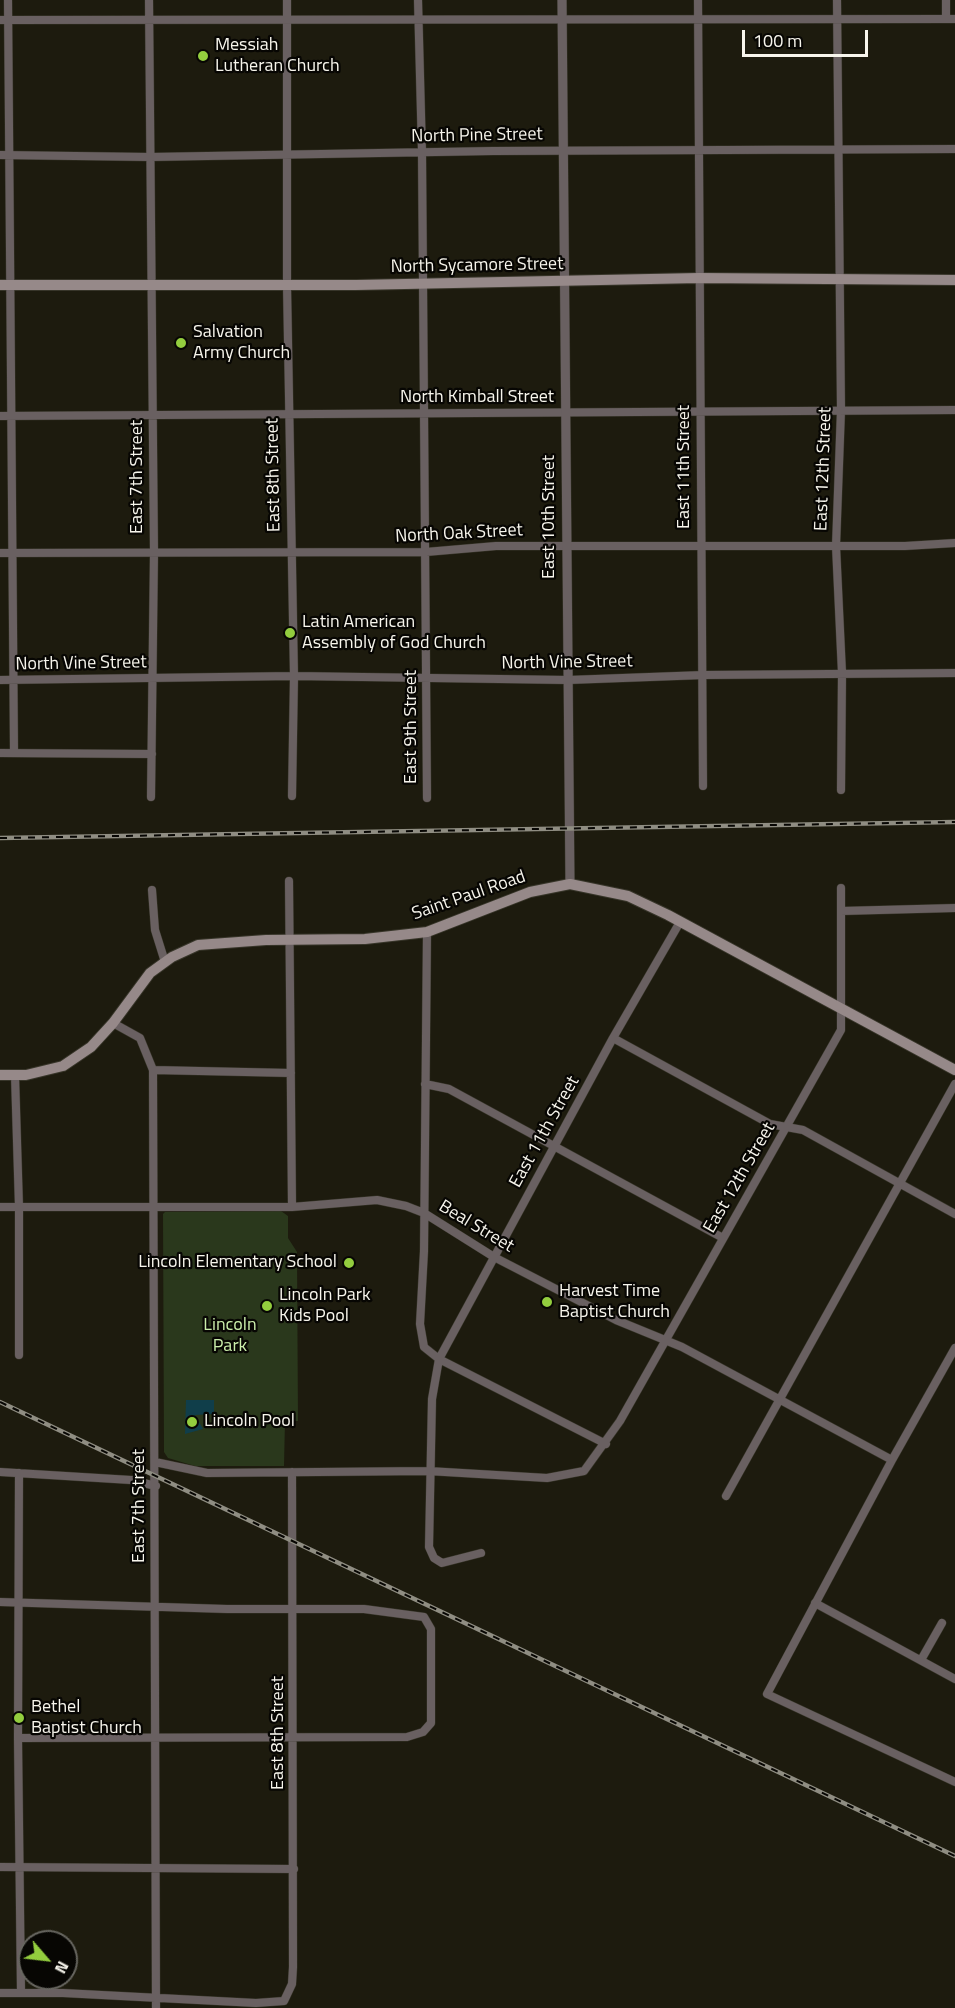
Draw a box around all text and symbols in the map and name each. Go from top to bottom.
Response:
scale bar [745,18,871,56]
text: 100 m [753,27,802,54]
place label: Messiah Lutheran Church [215,35,340,78]
marker: Messiah Lutheran Church [196,49,210,63]
street label: North Pine Street [411,124,543,148]
street label: North Sycamore Street [390,254,564,278]
place label: Salvation Army Church [193,322,290,364]
marker: Salvation Army Church [174,336,188,350]
street label: North Kimball Street [400,387,554,409]
street label: East 11th Street [674,405,696,529]
street label: East 12th Street [811,407,837,531]
street label: East 8th Street [262,418,286,532]
street label: East 7th Street [127,420,149,534]
street label: East 10th Street [539,455,561,579]
street label: North Oak Street [395,520,523,548]
place label: Latin American Assembly of God Church [302,612,486,654]
marker: Latin American Assembly of God Church [283,626,297,640]
street label: North Vine Street [501,651,633,675]
street label: North Vine Street [15,652,147,676]
street label: East 9th Street [401,670,423,784]
street label: Saint Paul Road [409,866,529,926]
street label: East 11th Street [505,1072,585,1192]
street label: East 12th Street [700,1119,780,1237]
street label: Beal Street [435,1196,517,1258]
place label: Lincoln Elementary School [138,1252,337,1274]
marker: Lincoln Elementary School [342,1256,356,1270]
place label: Harvest Time Baptist Church [559,1281,670,1324]
place label: Lincoln Park Kids Pool [279,1285,371,1328]
marker: Harvest Time Baptist Church [540,1295,554,1309]
marker: Lincoln Park Kids Pool [260,1299,274,1313]
park label: Lincoln Park [203,1315,257,1358]
place label: Lincoln Pool [204,1411,295,1433]
marker: Lincoln Pool [185,1415,199,1429]
street label: East 7th Street [129,1449,151,1563]
street label: East 8th Street [268,1676,290,1790]
place label: Bethel Baptist Church [31,1697,142,1740]
marker: Bethel Baptist Church [12,1711,26,1725]
north arrow [18,1930,78,1990]
text: N [49,1957,75,1978]

